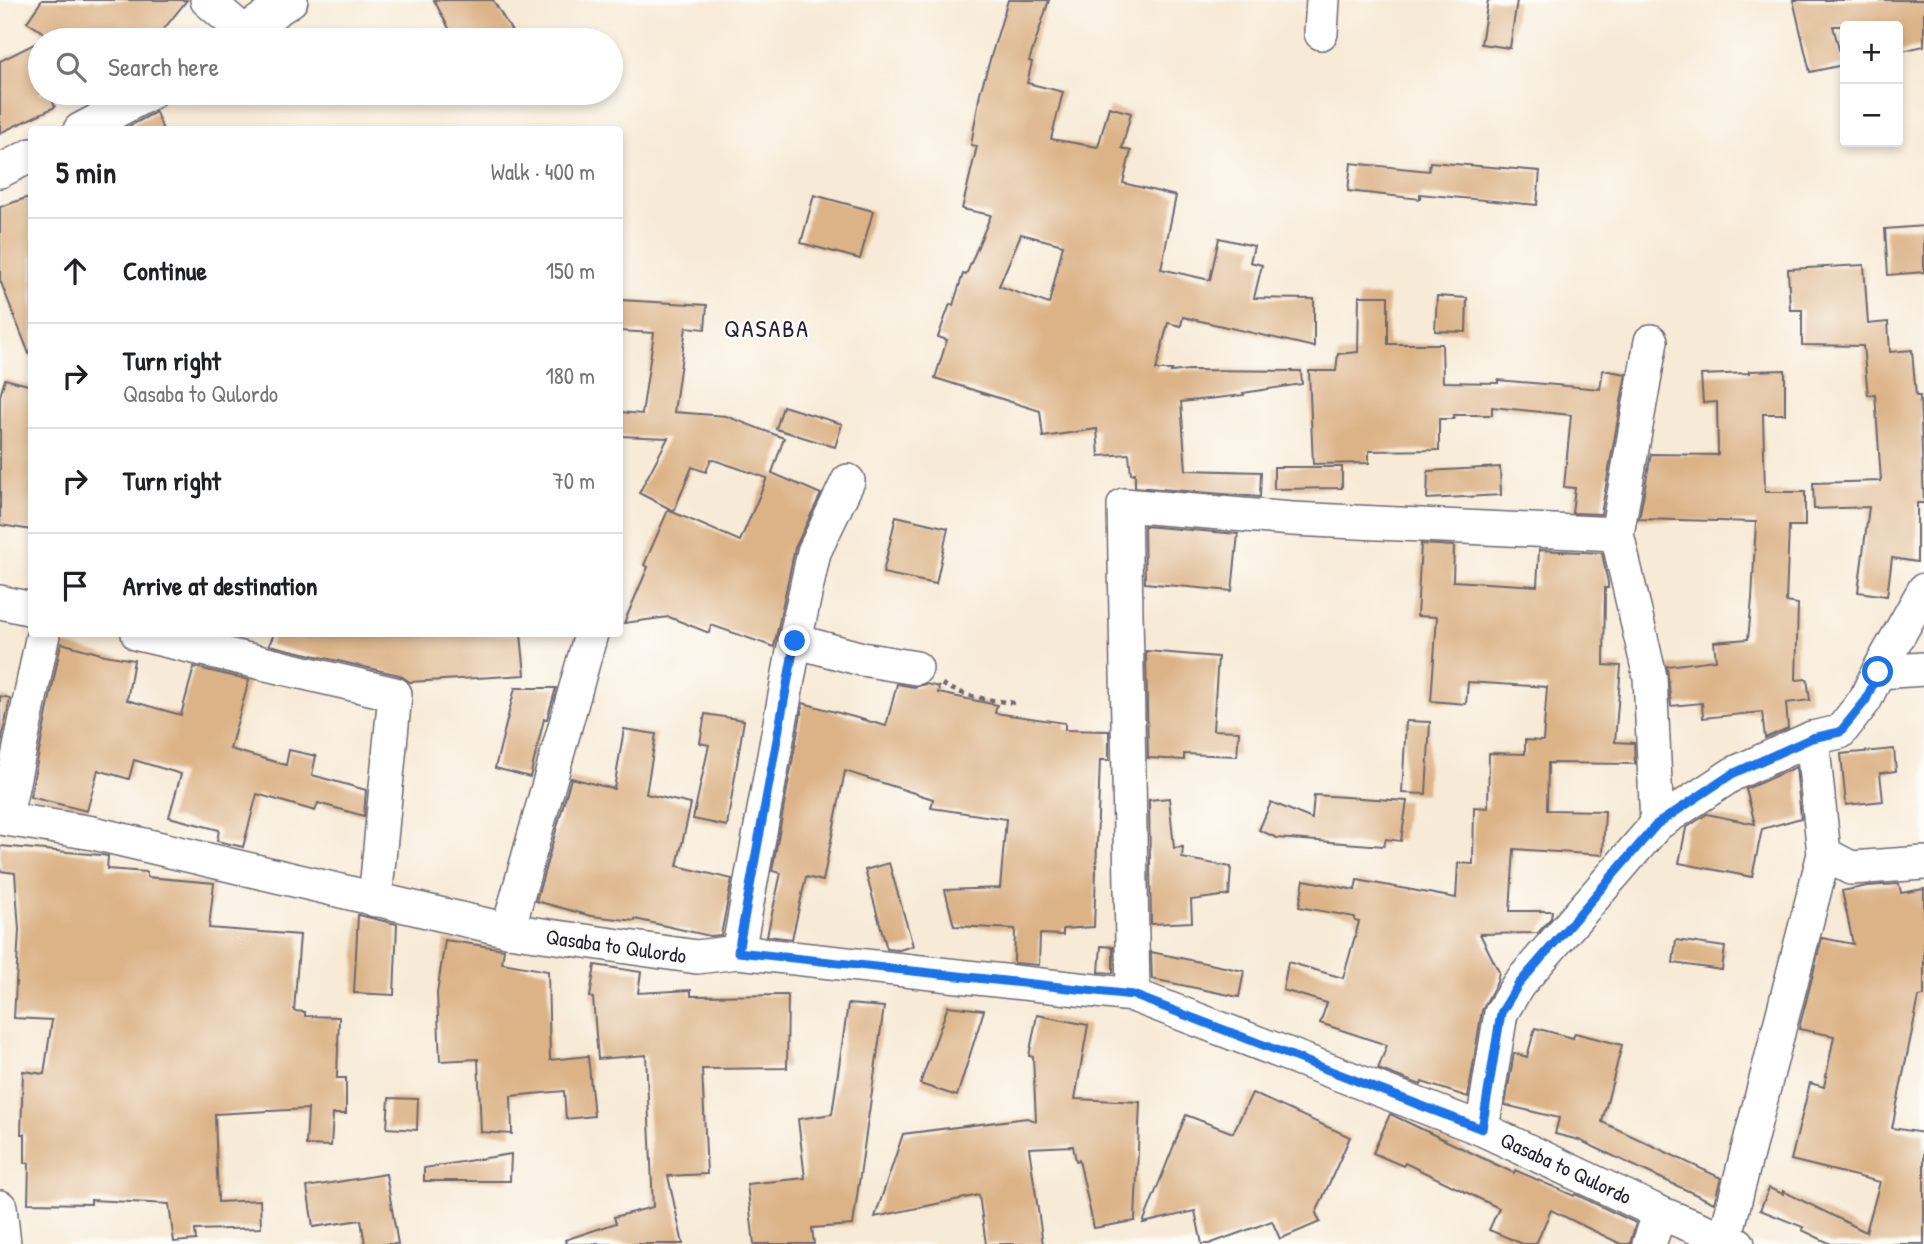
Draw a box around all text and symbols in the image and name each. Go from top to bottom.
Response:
map controls [1840,21,1903,147]
button: + [1840,21,1903,84]
search box [28,28,623,105]
icon: search [52,48,90,86]
text: Search here [108,49,219,84]
button: − [1840,84,1903,147]
text: 5 min [56,152,116,192]
text: Walk · 400 m [491,156,595,187]
icon: ahead [56,252,94,290]
text: Continue [123,253,207,288]
text: 150 m [546,255,595,286]
district label: QASABA [724,312,810,344]
text: Turn right [123,343,221,378]
icon: right [56,357,94,395]
text: 180 m [545,360,595,391]
text: Qasaba to Qulordo [123,378,278,409]
icon: right [56,462,94,500]
text: Turn right [123,463,221,498]
text: 70 m [552,465,595,496]
icon: arrive [56,567,94,605]
text: Arrive at destination [123,568,318,603]
route end [779,625,810,656]
route start [1862,656,1893,687]
street label: Qasaba to Qulordo [544,922,688,970]
street label: Qasaba to Qulordo [1496,1125,1636,1211]

